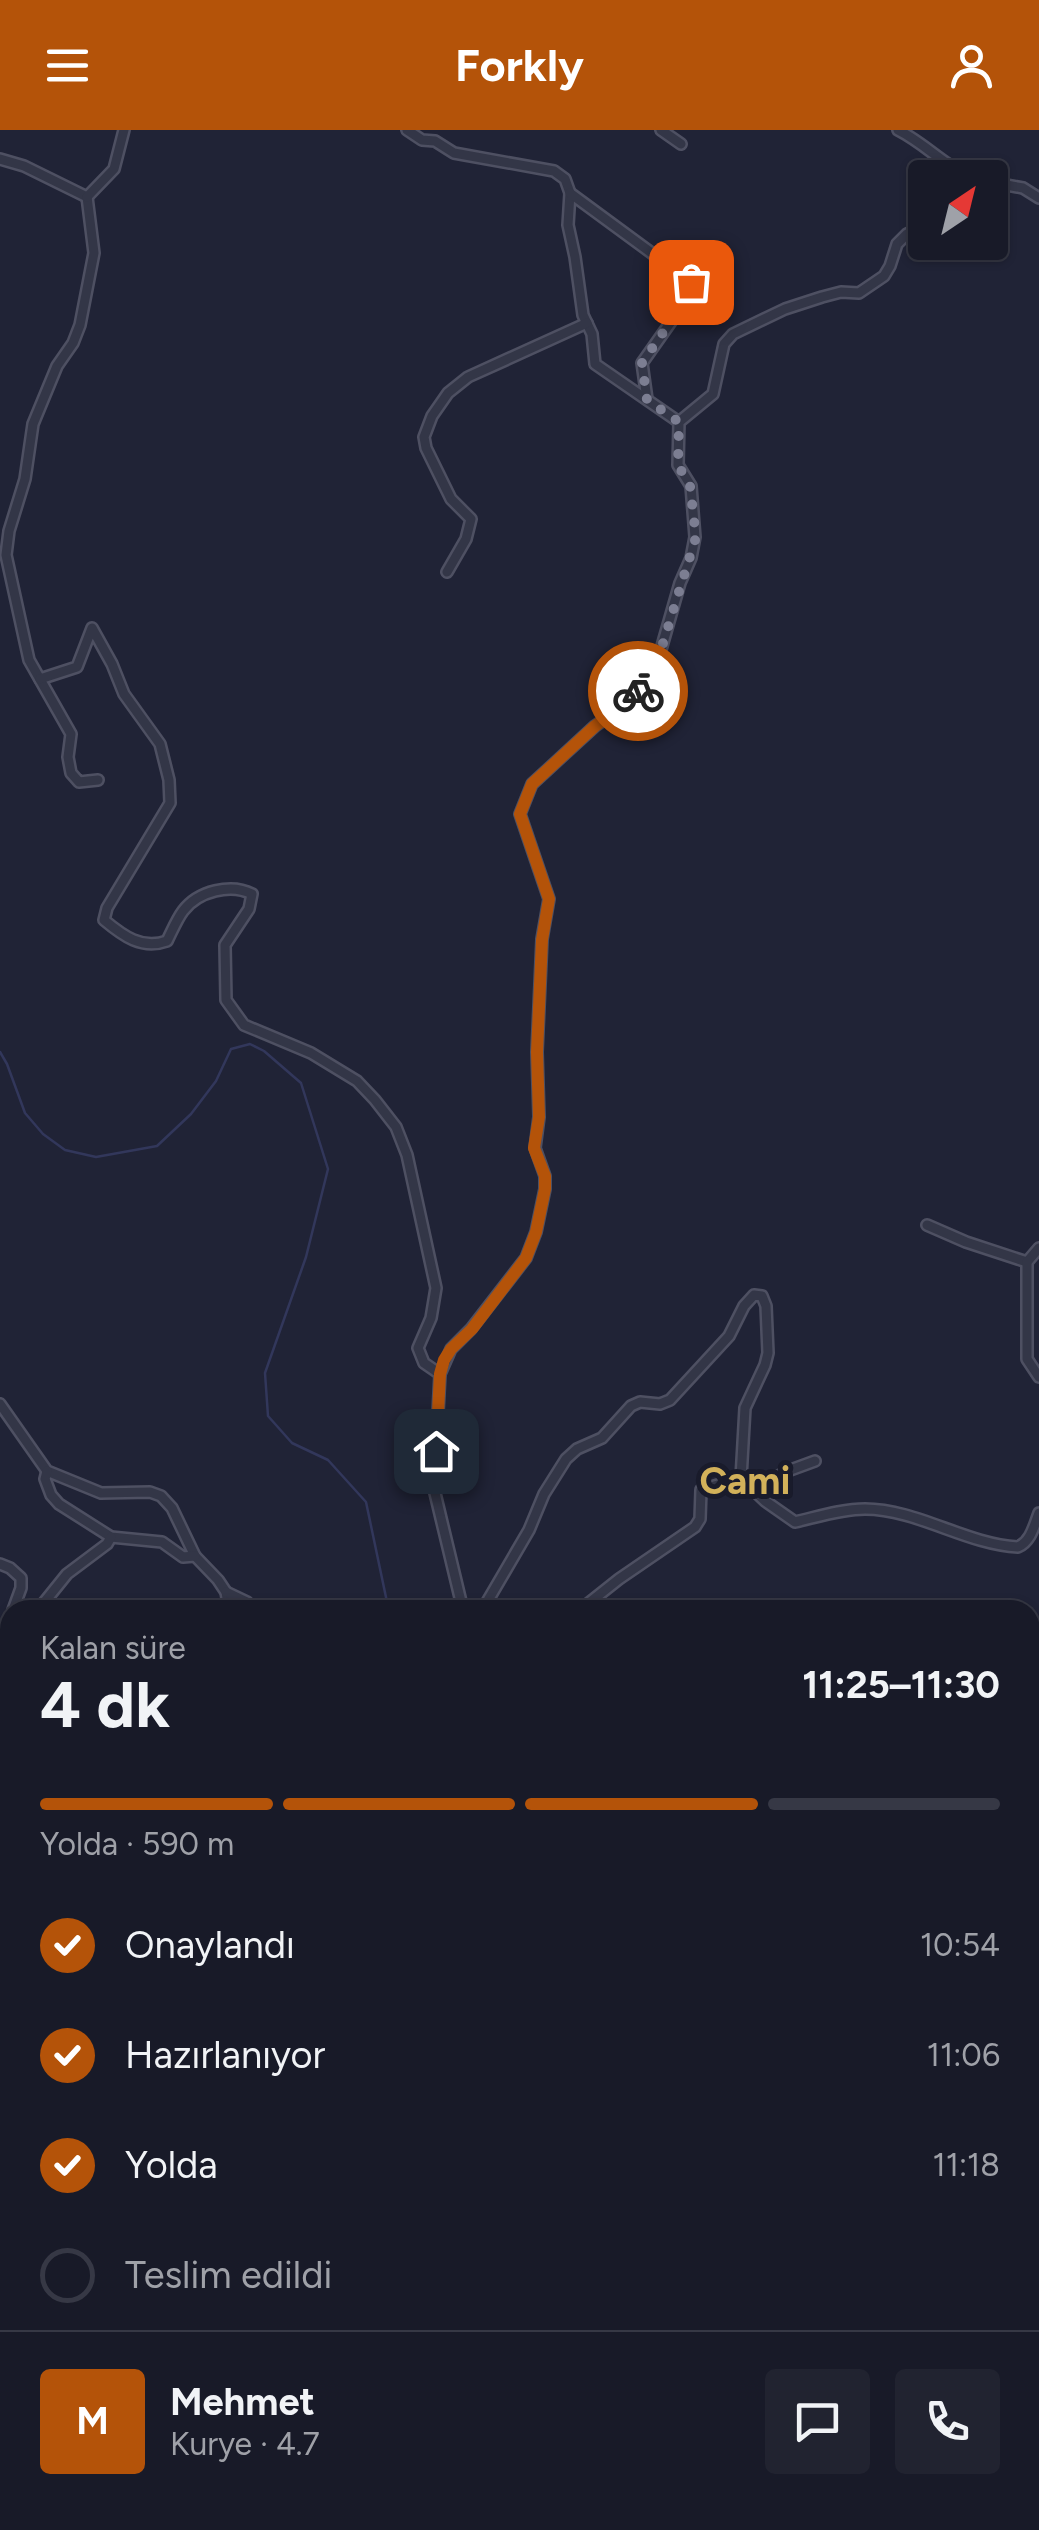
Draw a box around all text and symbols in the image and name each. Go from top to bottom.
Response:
icon: menu [40,38,95,93]
text: Forkly [455,38,584,92]
icon: person [944,38,999,93]
north arrow [908,160,1008,260]
map controls [908,160,1008,260]
pin [649,240,734,325]
icon: bag [664,255,719,310]
courier [588,641,688,741]
icon: bike [611,664,666,719]
pin [394,1409,479,1494]
icon: home [409,1424,464,1479]
district label: Cami [700,1458,790,1504]
text: Kalan süre [40,1629,186,1667]
text: 11:25–11:30 [802,1662,1000,1708]
text: 4 dk [40,1665,170,1743]
text: Yolda · 590 m [40,1825,234,1863]
icon: check [40,1918,95,1973]
text: Onaylandı [125,1922,295,1968]
text: 10:54 [920,1926,1000,1964]
icon: check [40,2028,95,2083]
text: Hazırlanıyor [125,2032,325,2078]
text: 11:06 [927,2036,1000,2074]
icon: check [40,2138,95,2193]
text: Yolda [125,2142,218,2188]
text: 11:18 [933,2146,1000,2184]
text: Teslim edildi [125,2252,332,2298]
button: chat [765,2369,870,2474]
button: phone [895,2369,1000,2474]
text: Mehmet [170,2379,315,2425]
text: M [76,2398,109,2444]
text: Kurye · 4.7 [170,2425,320,2463]

